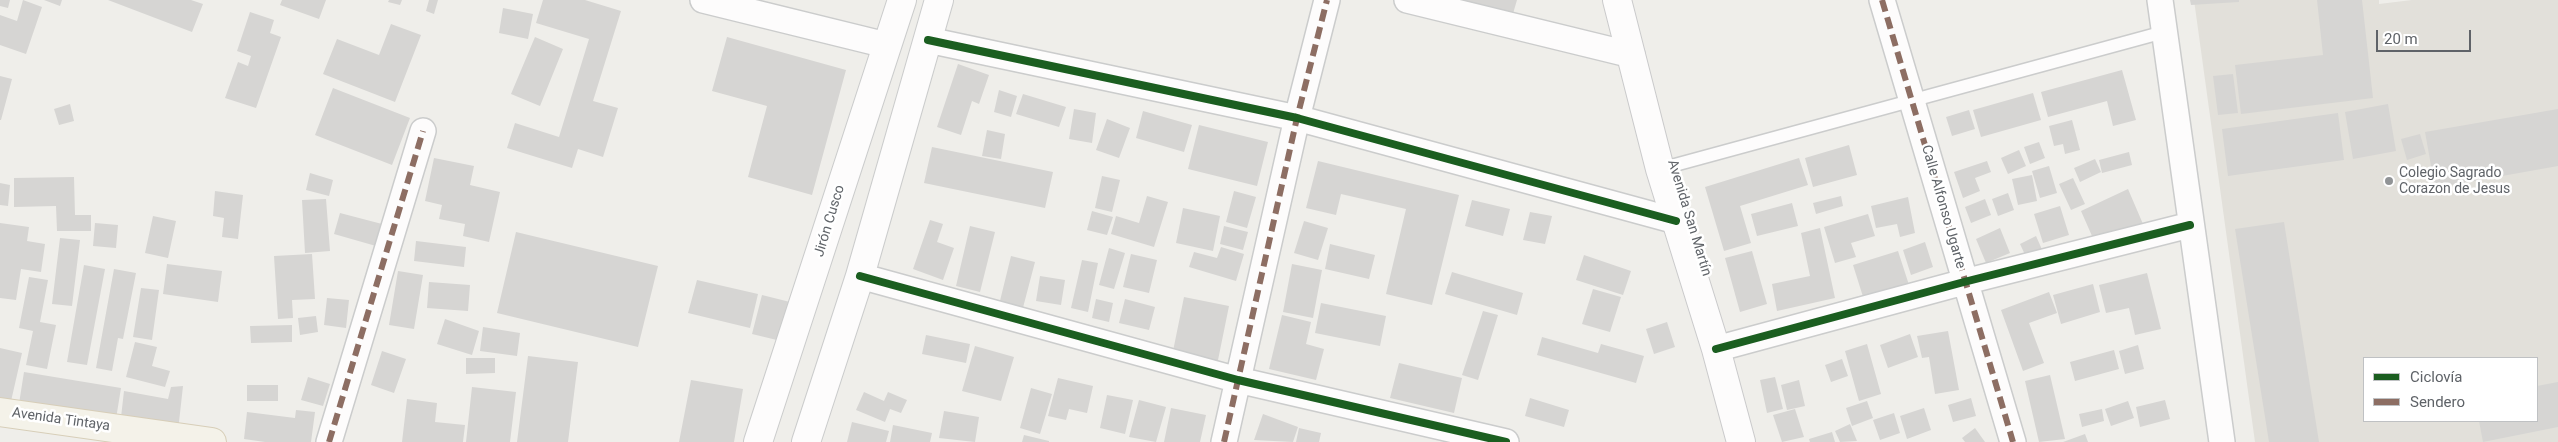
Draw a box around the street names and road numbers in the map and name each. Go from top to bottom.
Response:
street label: Calle Alfonso Ugarte [1917,143,1969,271]
street label: Avenida San Martín [1663,158,1715,278]
street label: Jirón Cusco [811,183,849,259]
street label: Avenida Tintaya [11,405,111,435]

